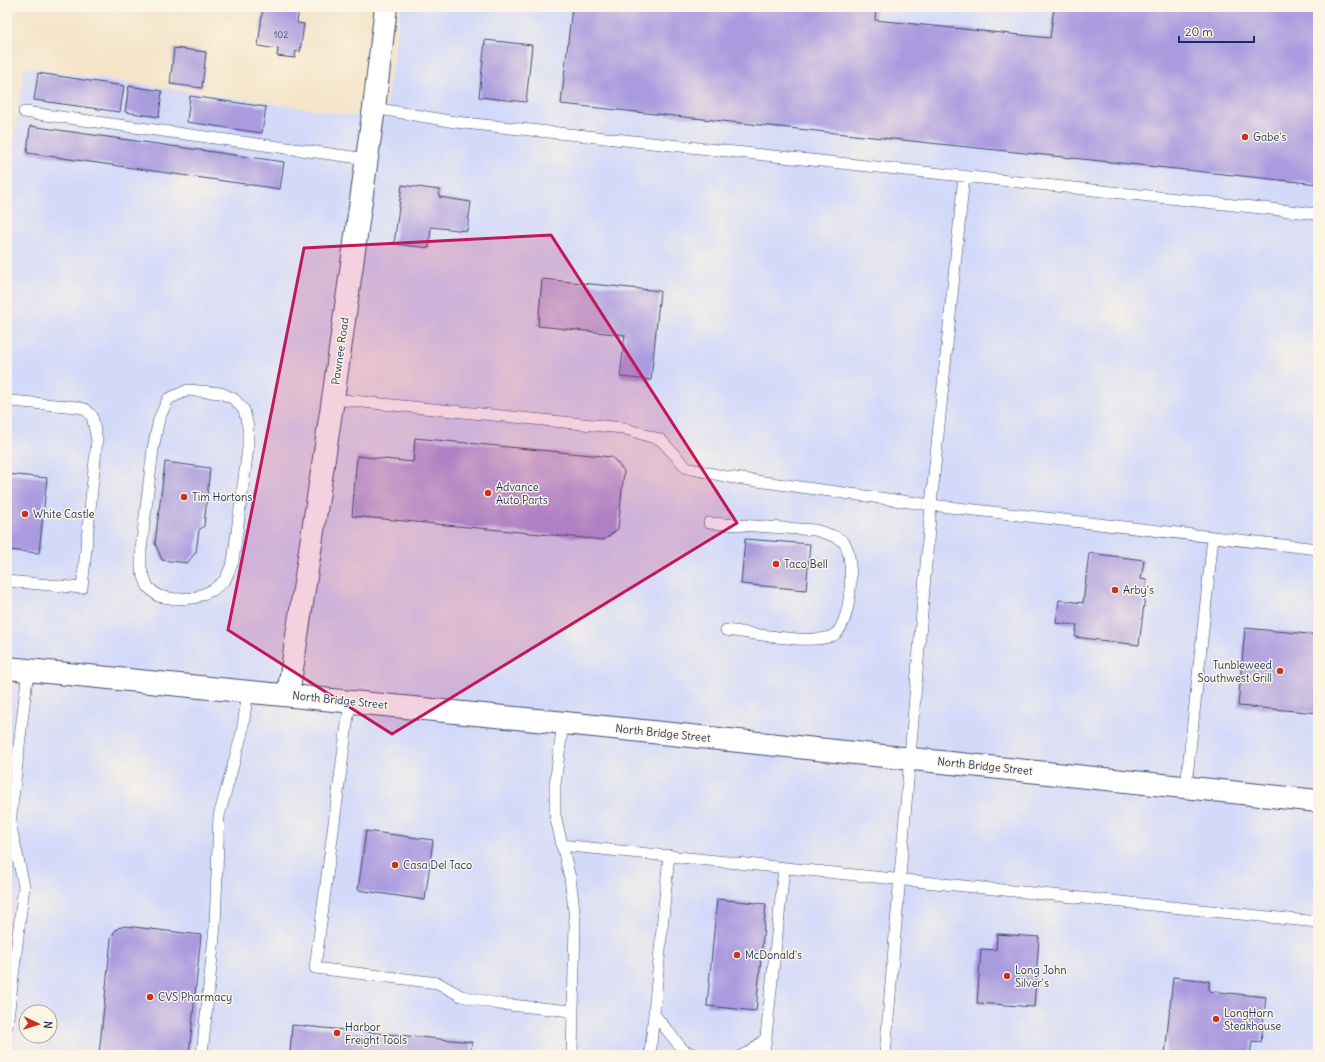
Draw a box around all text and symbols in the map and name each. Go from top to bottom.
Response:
scale bar [1179,18,1254,44]
text: 20 m [1185,24,1213,39]
house number: 102 [274,29,288,40]
place label: Gabe's [1253,130,1286,144]
marker: Gabe's [1240,132,1250,142]
street label: Pawnee Road [328,316,352,386]
place label: Advance Auto Parts [496,480,548,507]
marker: Advance Auto Parts [483,488,493,498]
place label: Tim Hortons [192,490,252,504]
marker: Tim Hortons [179,492,189,502]
place label: White Castle [33,507,95,521]
marker: White Castle [20,509,30,519]
place label: Taco Bell [784,557,828,571]
marker: Taco Bell [771,559,781,569]
place label: Arby's [1123,583,1154,597]
marker: Arby's [1110,585,1120,595]
place label: Tunbleweed Southwest Grill [1198,658,1273,685]
marker: Tunbleweed Southwest Grill [1275,666,1285,676]
street label: North Bridge Street [292,688,389,712]
street label: North Bridge Street [615,721,712,745]
street label: North Bridge Street [937,754,1034,778]
place label: Casa Del Taco [403,858,472,872]
marker: Casa Del Taco [390,860,400,870]
place label: McDonald's [745,948,802,962]
marker: McDonald's [732,950,742,960]
place label: Long John Silver's [1015,963,1067,990]
marker: Long John Silver's [1002,971,1012,981]
place label: CVS Pharmacy [158,990,232,1004]
marker: CVS Pharmacy [145,992,155,1002]
north arrow [18,1004,58,1044]
place label: LongHorn Steakhouse [1224,1006,1281,1033]
marker: LongHorn Steakhouse [1211,1014,1221,1024]
text: N [41,1020,55,1029]
place label: Harbor Freight Tools [345,1020,407,1047]
marker: Harbor Freight Tools [332,1028,342,1038]

